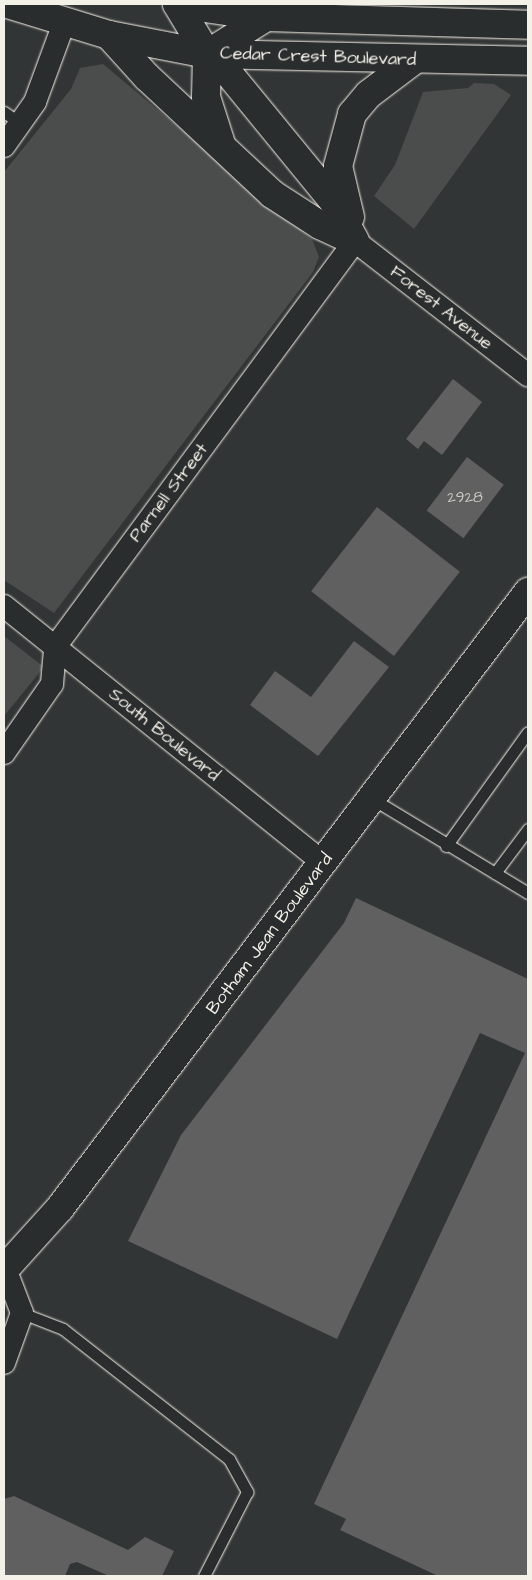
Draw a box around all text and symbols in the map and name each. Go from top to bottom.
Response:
street label: Cedar Crest Boulevard [220,43,416,71]
street label: Forest Avenue [385,261,497,355]
street label: Parnell Street [125,439,213,547]
house number: 2928 [447,489,483,507]
street label: South Boulevard [104,684,224,786]
street label: Botham Jean Boulevard [202,849,338,1019]

